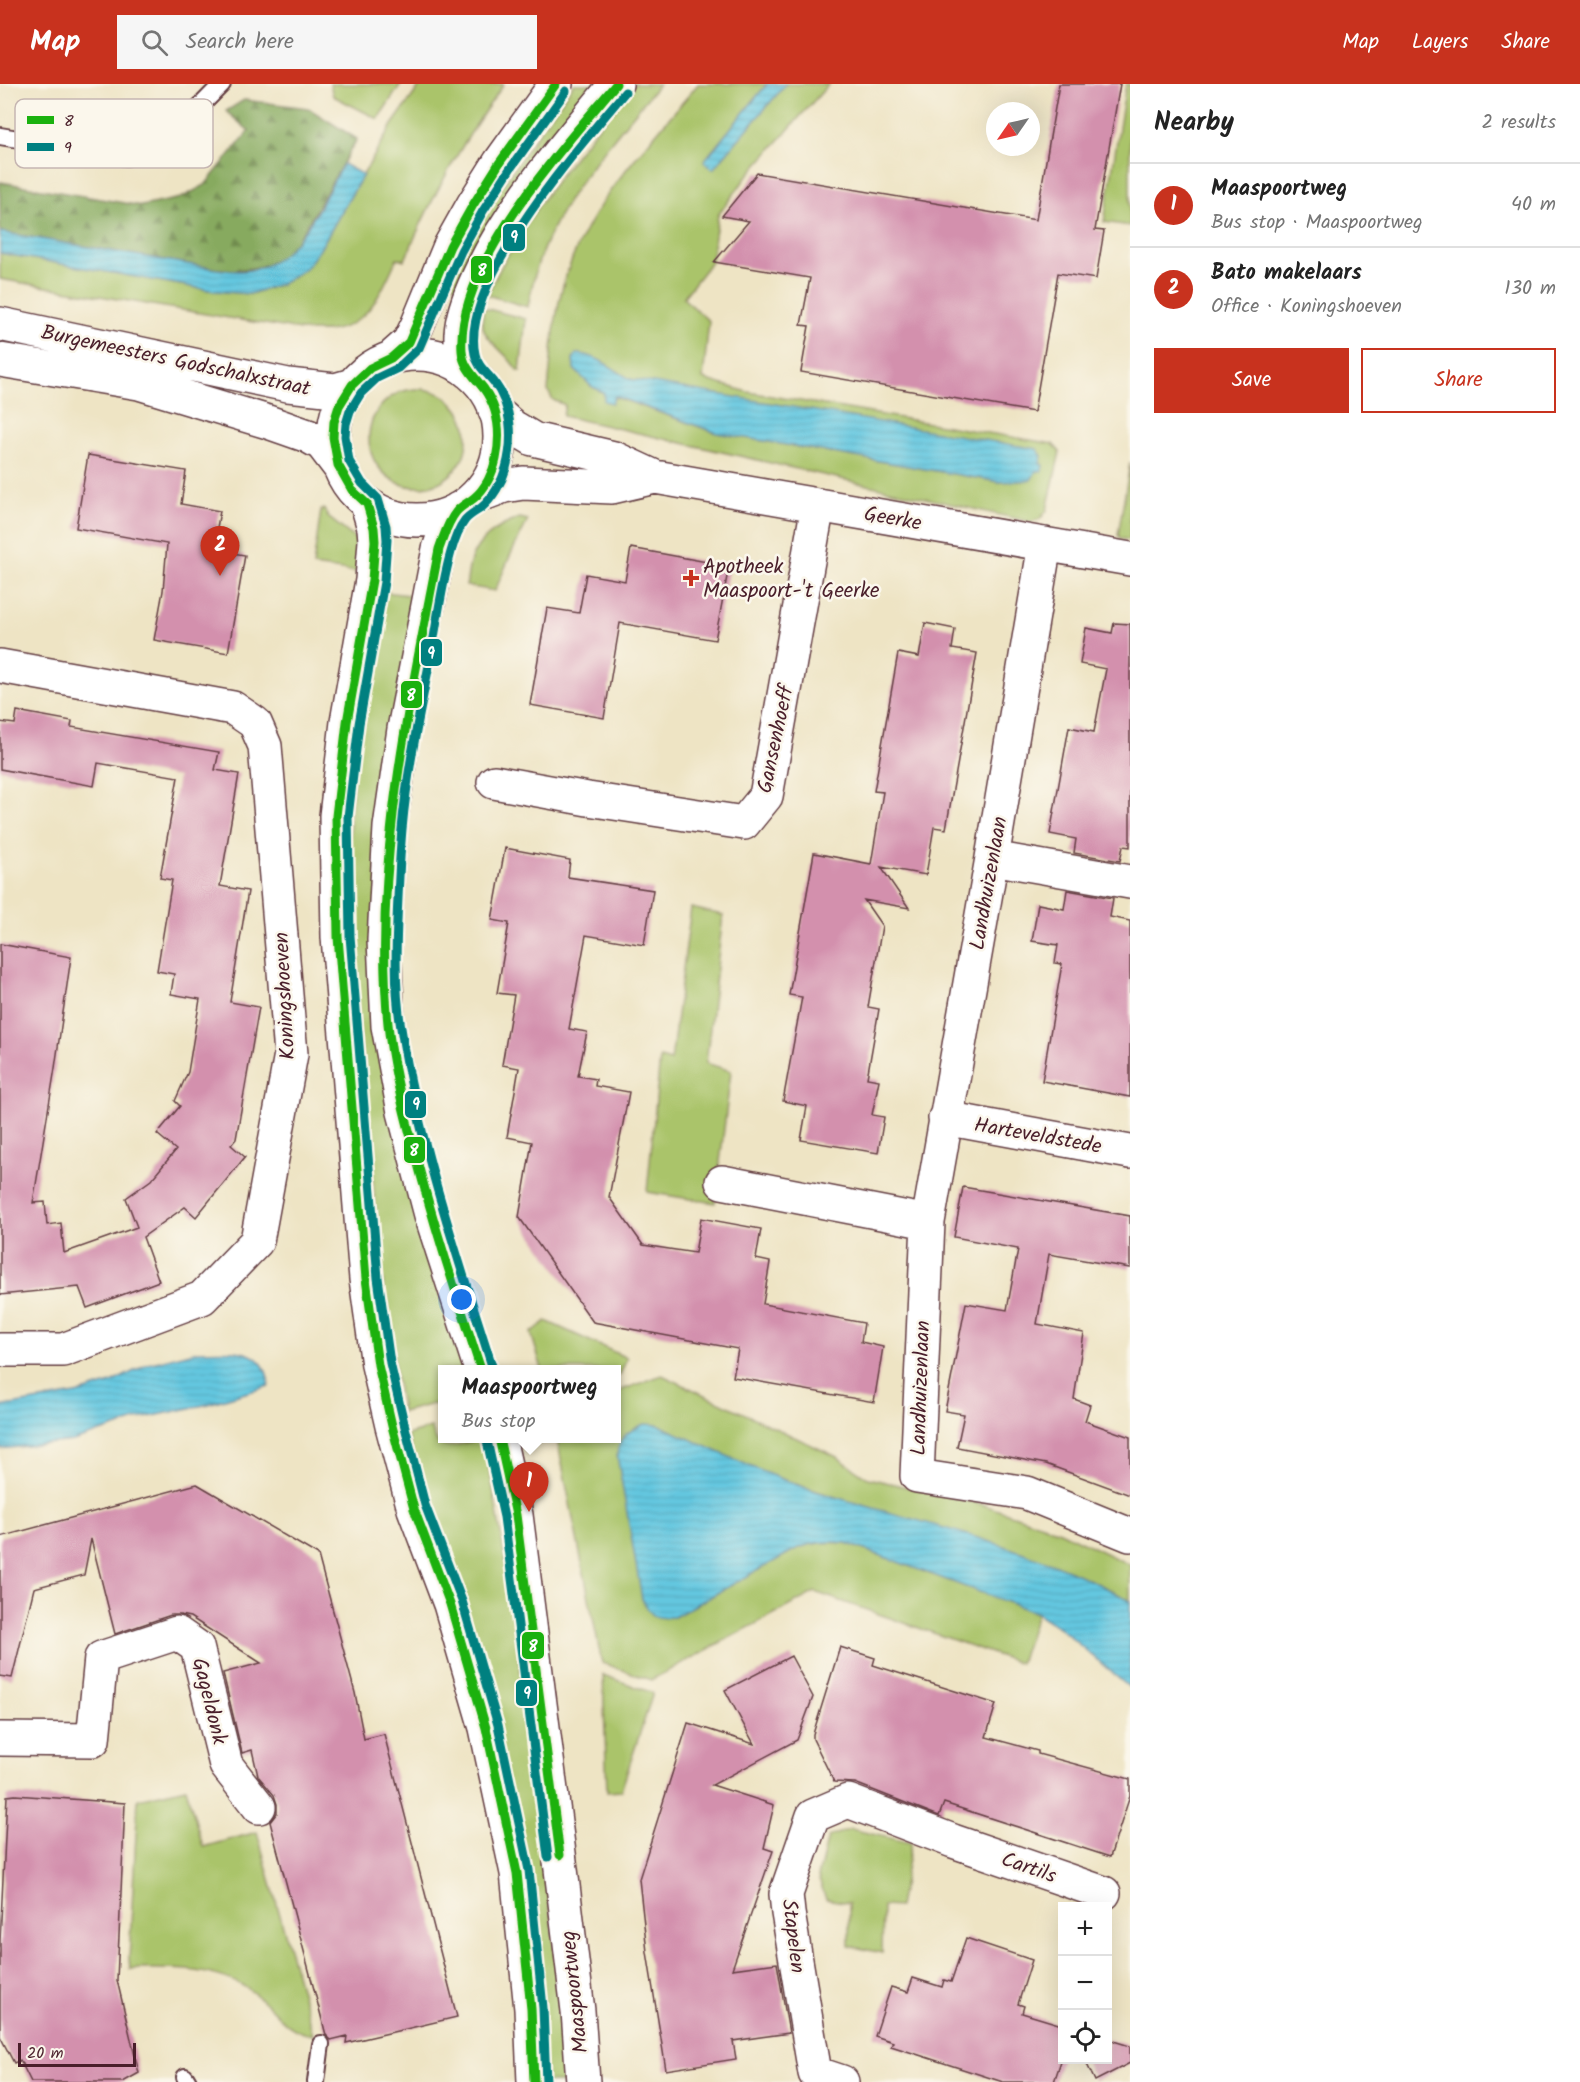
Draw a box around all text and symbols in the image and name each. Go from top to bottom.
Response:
search box [117,15,537,69]
text: Map [30,20,81,65]
text: Search here [186,25,294,60]
icon: search [138,26,171,59]
text: Map [1342,26,1379,59]
text: Layers [1412,26,1468,59]
text: Share [1501,26,1550,59]
legend [15,99,213,168]
north arrow [986,102,1040,156]
text: Nearby [1154,102,1234,144]
text: 2 results [1481,107,1556,139]
text: 8 [64,109,74,134]
text: 9 [64,136,72,161]
text: Maaspoortweg [1211,172,1347,207]
text: 1 [1170,189,1177,221]
text: 40 m [1511,189,1556,221]
text: Bus stop · Maaspoortweg [1211,207,1423,239]
line badge: 9 [502,223,526,252]
text: 9 [510,226,518,251]
line badge: 8 [470,255,493,284]
text: Bato makelaars [1211,256,1362,291]
text: 8 [477,259,487,284]
text: 2 [1168,273,1179,305]
text: 130 m [1504,273,1556,305]
text: Office · Koningshoeven [1211,291,1402,323]
street label: Burgemeesters Godschalxstraat [38,317,314,406]
button: Save [1154,348,1349,413]
button: Share [1361,348,1556,413]
street label: Geerke [861,498,925,541]
pin: 2 [200,526,240,576]
place label: Apotheek Maaspoort-'t Geerke [703,551,880,608]
marker: Apotheek Maaspoort-'t Geerke [684,571,698,585]
line badge: 9 [420,638,443,667]
text: 9 [427,642,435,667]
line badge: 8 [400,680,423,709]
street label: Gansenhoeff [749,680,804,796]
text: 8 [406,684,416,709]
street label: Landhuizenlaan [961,814,1017,953]
street label: Koningshoeven [266,931,305,1061]
line badge: 9 [404,1090,427,1119]
text: 9 [412,1093,420,1118]
street label: Harteveldstede [971,1109,1105,1164]
line badge: 8 [403,1136,426,1164]
text: 8 [409,1139,419,1164]
your location [447,1285,476,1314]
street label: Landhuizenlaan [903,1320,940,1456]
popup [438,1365,621,1443]
text: Maaspoortweg [461,1371,598,1406]
text: Bus stop [461,1406,535,1438]
pin: 1 [510,1462,548,1512]
line badge: 8 [521,1631,545,1660]
text: 8 [528,1635,538,1660]
street label: Gageldonk [182,1655,235,1748]
line badge: 9 [515,1679,538,1707]
text: 9 [523,1682,531,1707]
street label: Cartils [996,1844,1061,1893]
street label: Stapelen [772,1897,813,1975]
map controls [1058,1902,1112,2064]
button: + [1058,1902,1112,1956]
street label: Maaspoortweg [553,1929,598,2055]
button: − [1058,1956,1112,2010]
button: locate [1058,2010,1112,2064]
scale bar [18,2040,136,2068]
text: 20 m [27,2041,63,2066]

